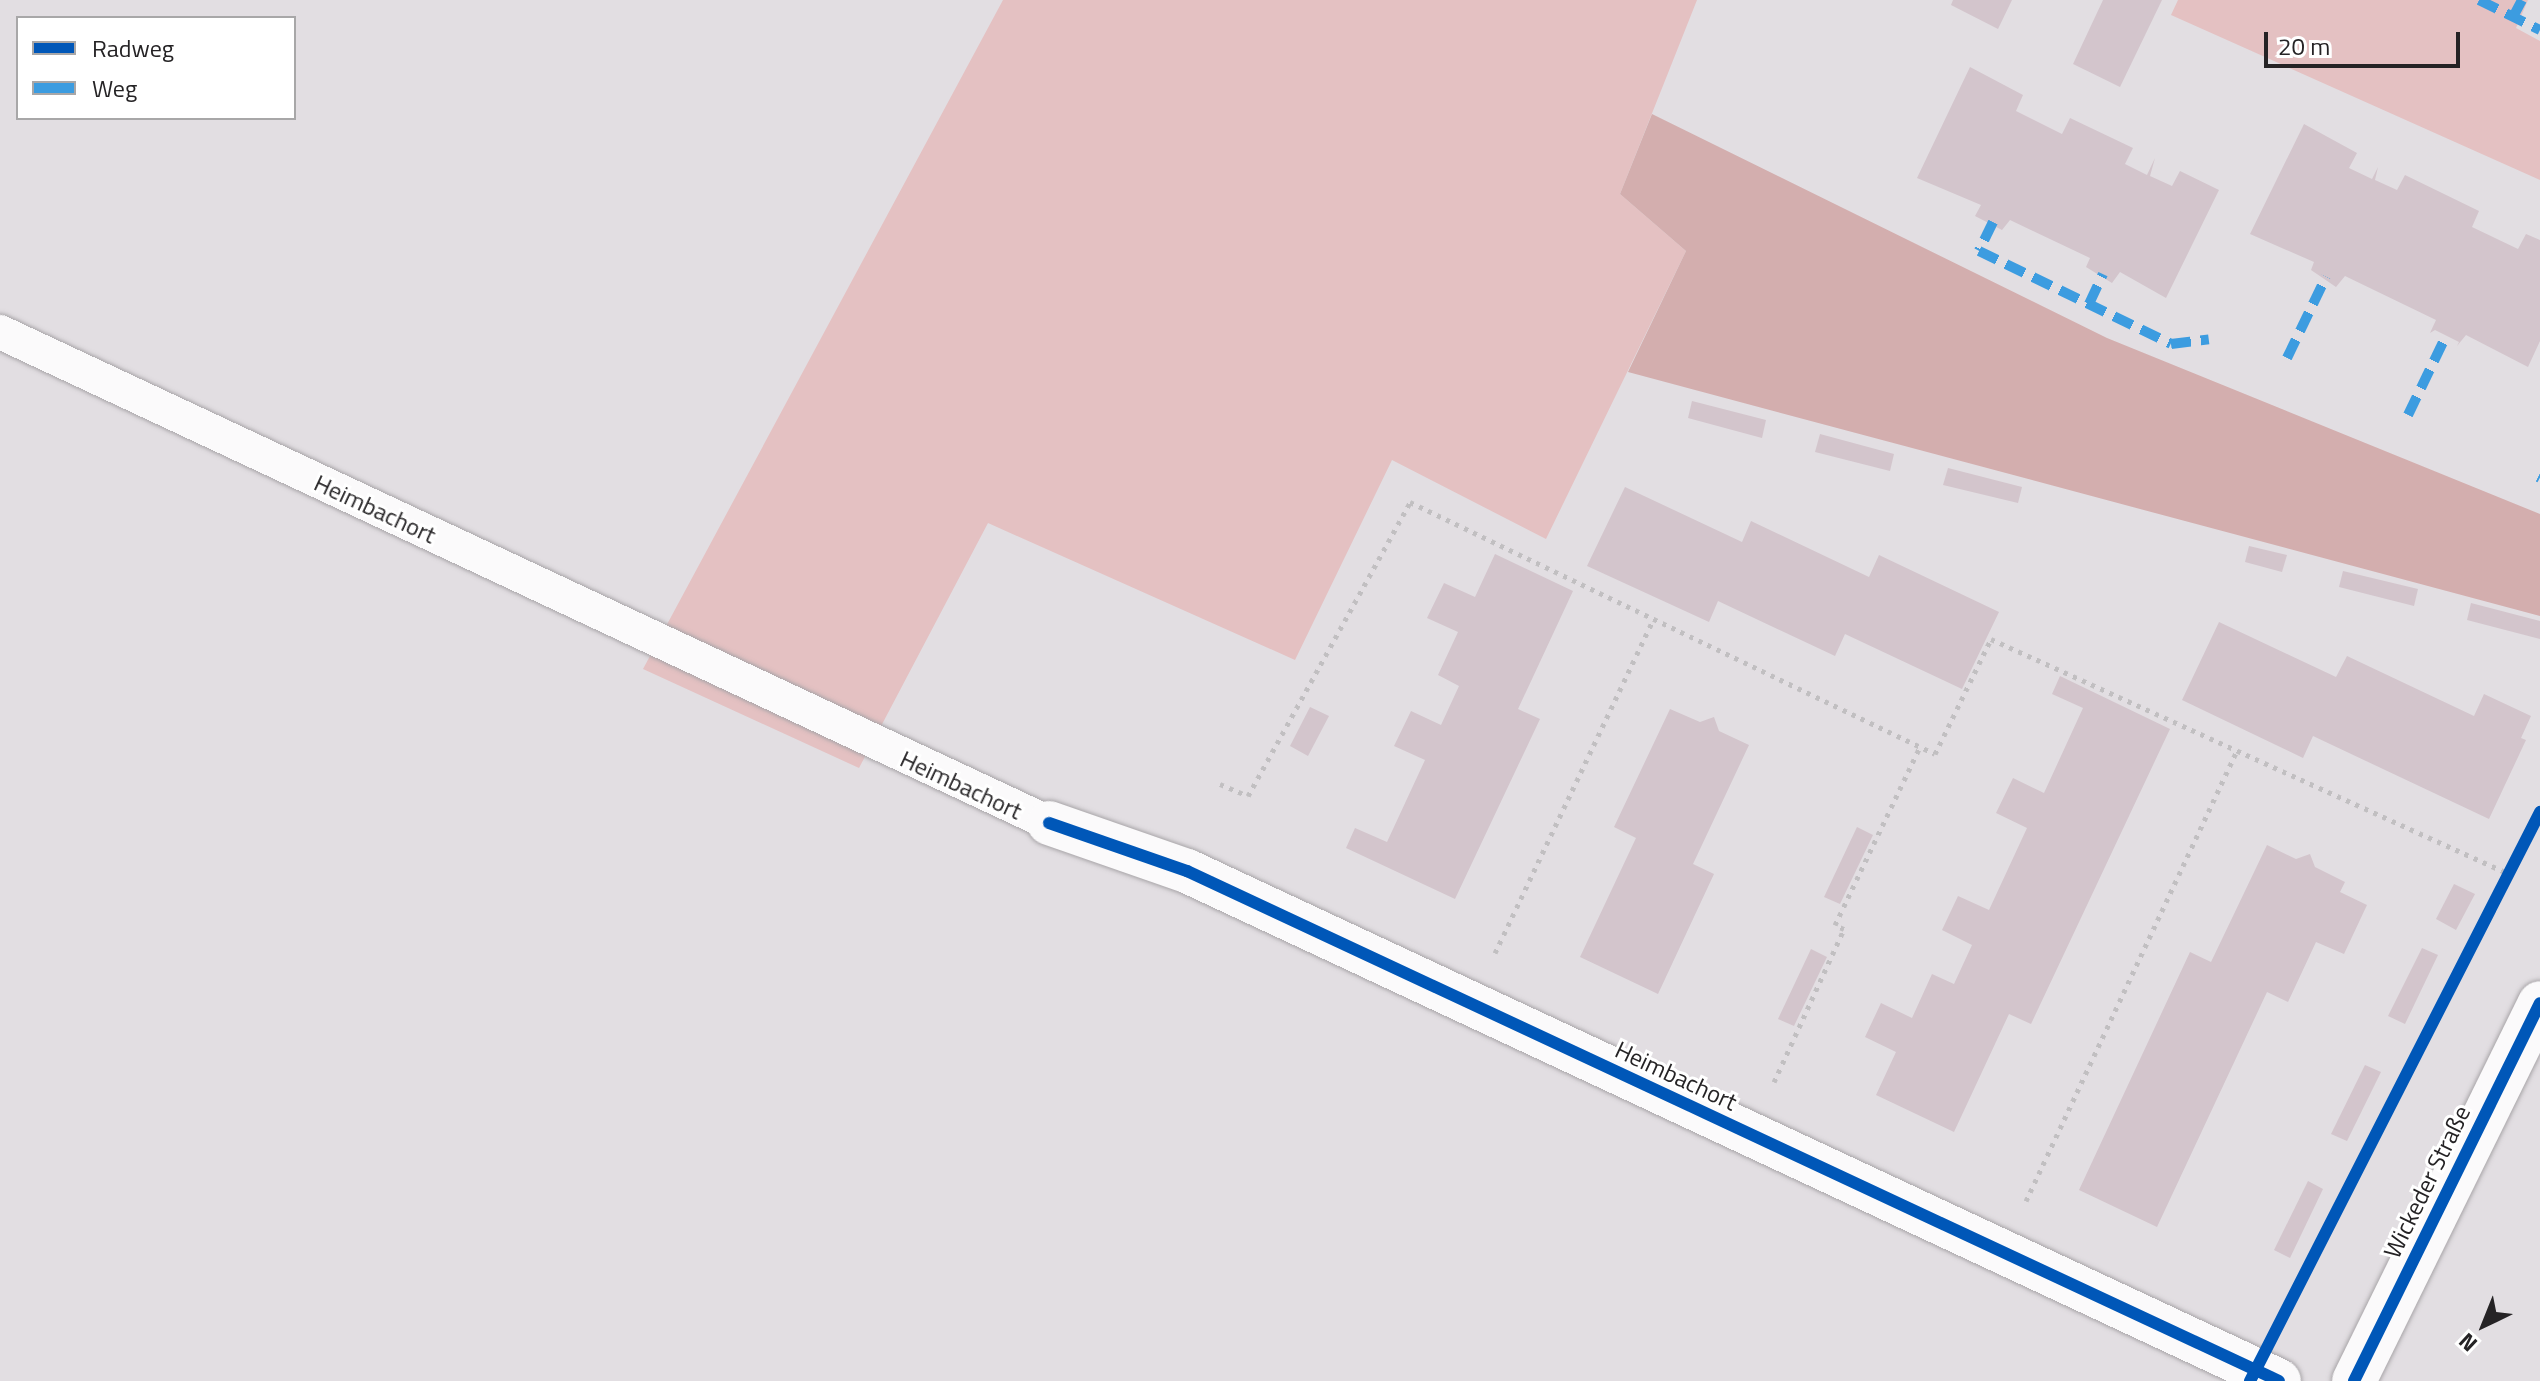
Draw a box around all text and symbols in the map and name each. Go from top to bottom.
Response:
legend [16,16,296,120]
scale bar [2268,16,2464,66]
text: 20 m [2278,28,2330,64]
text: Radweg [92,30,174,66]
text: Weg [92,70,137,106]
street label: Heimbachort [310,468,440,550]
street label: Heimbachort [896,744,1026,826]
street label: Heimbachort [1611,1035,1741,1117]
street label: Wickeder Straße [2378,1101,2476,1263]
north arrow [2444,1285,2524,1365]
text: N [2450,1325,2485,1360]

